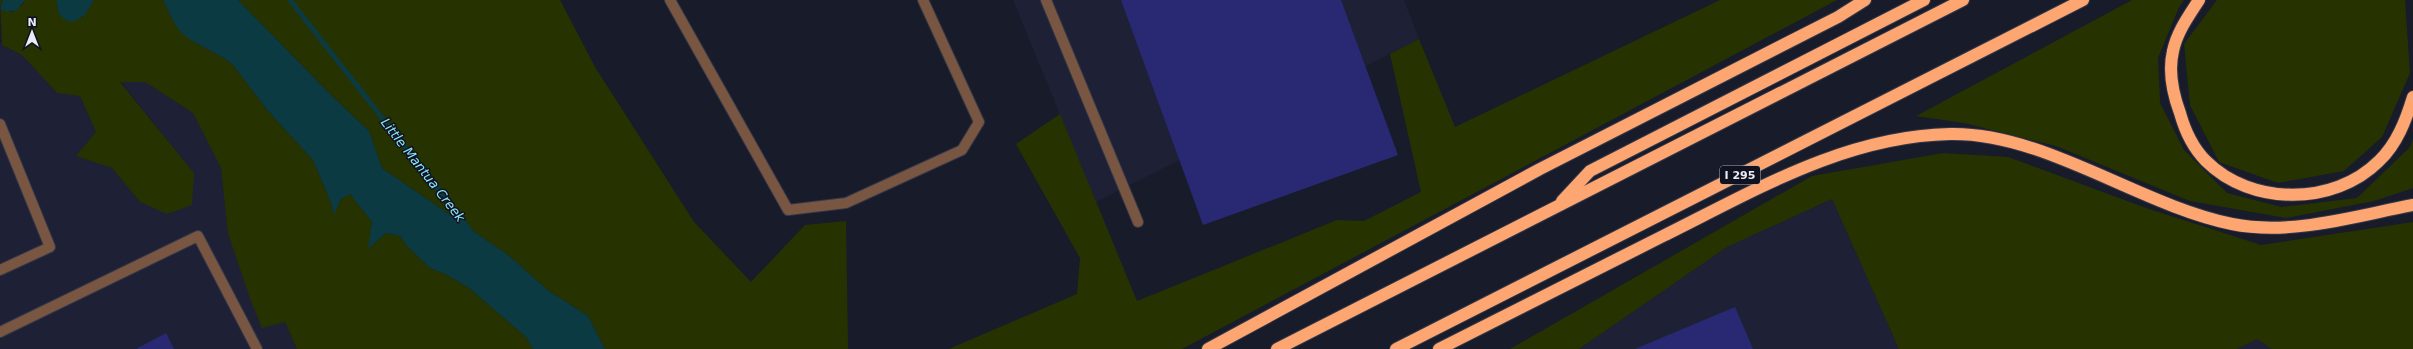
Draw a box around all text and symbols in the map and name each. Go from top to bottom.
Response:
north arrow [12,12,52,52]
text: N [27,16,37,29]
water label: Little Mantua Creek [378,115,468,225]
road number: I 295 [1720,166,1760,184]

